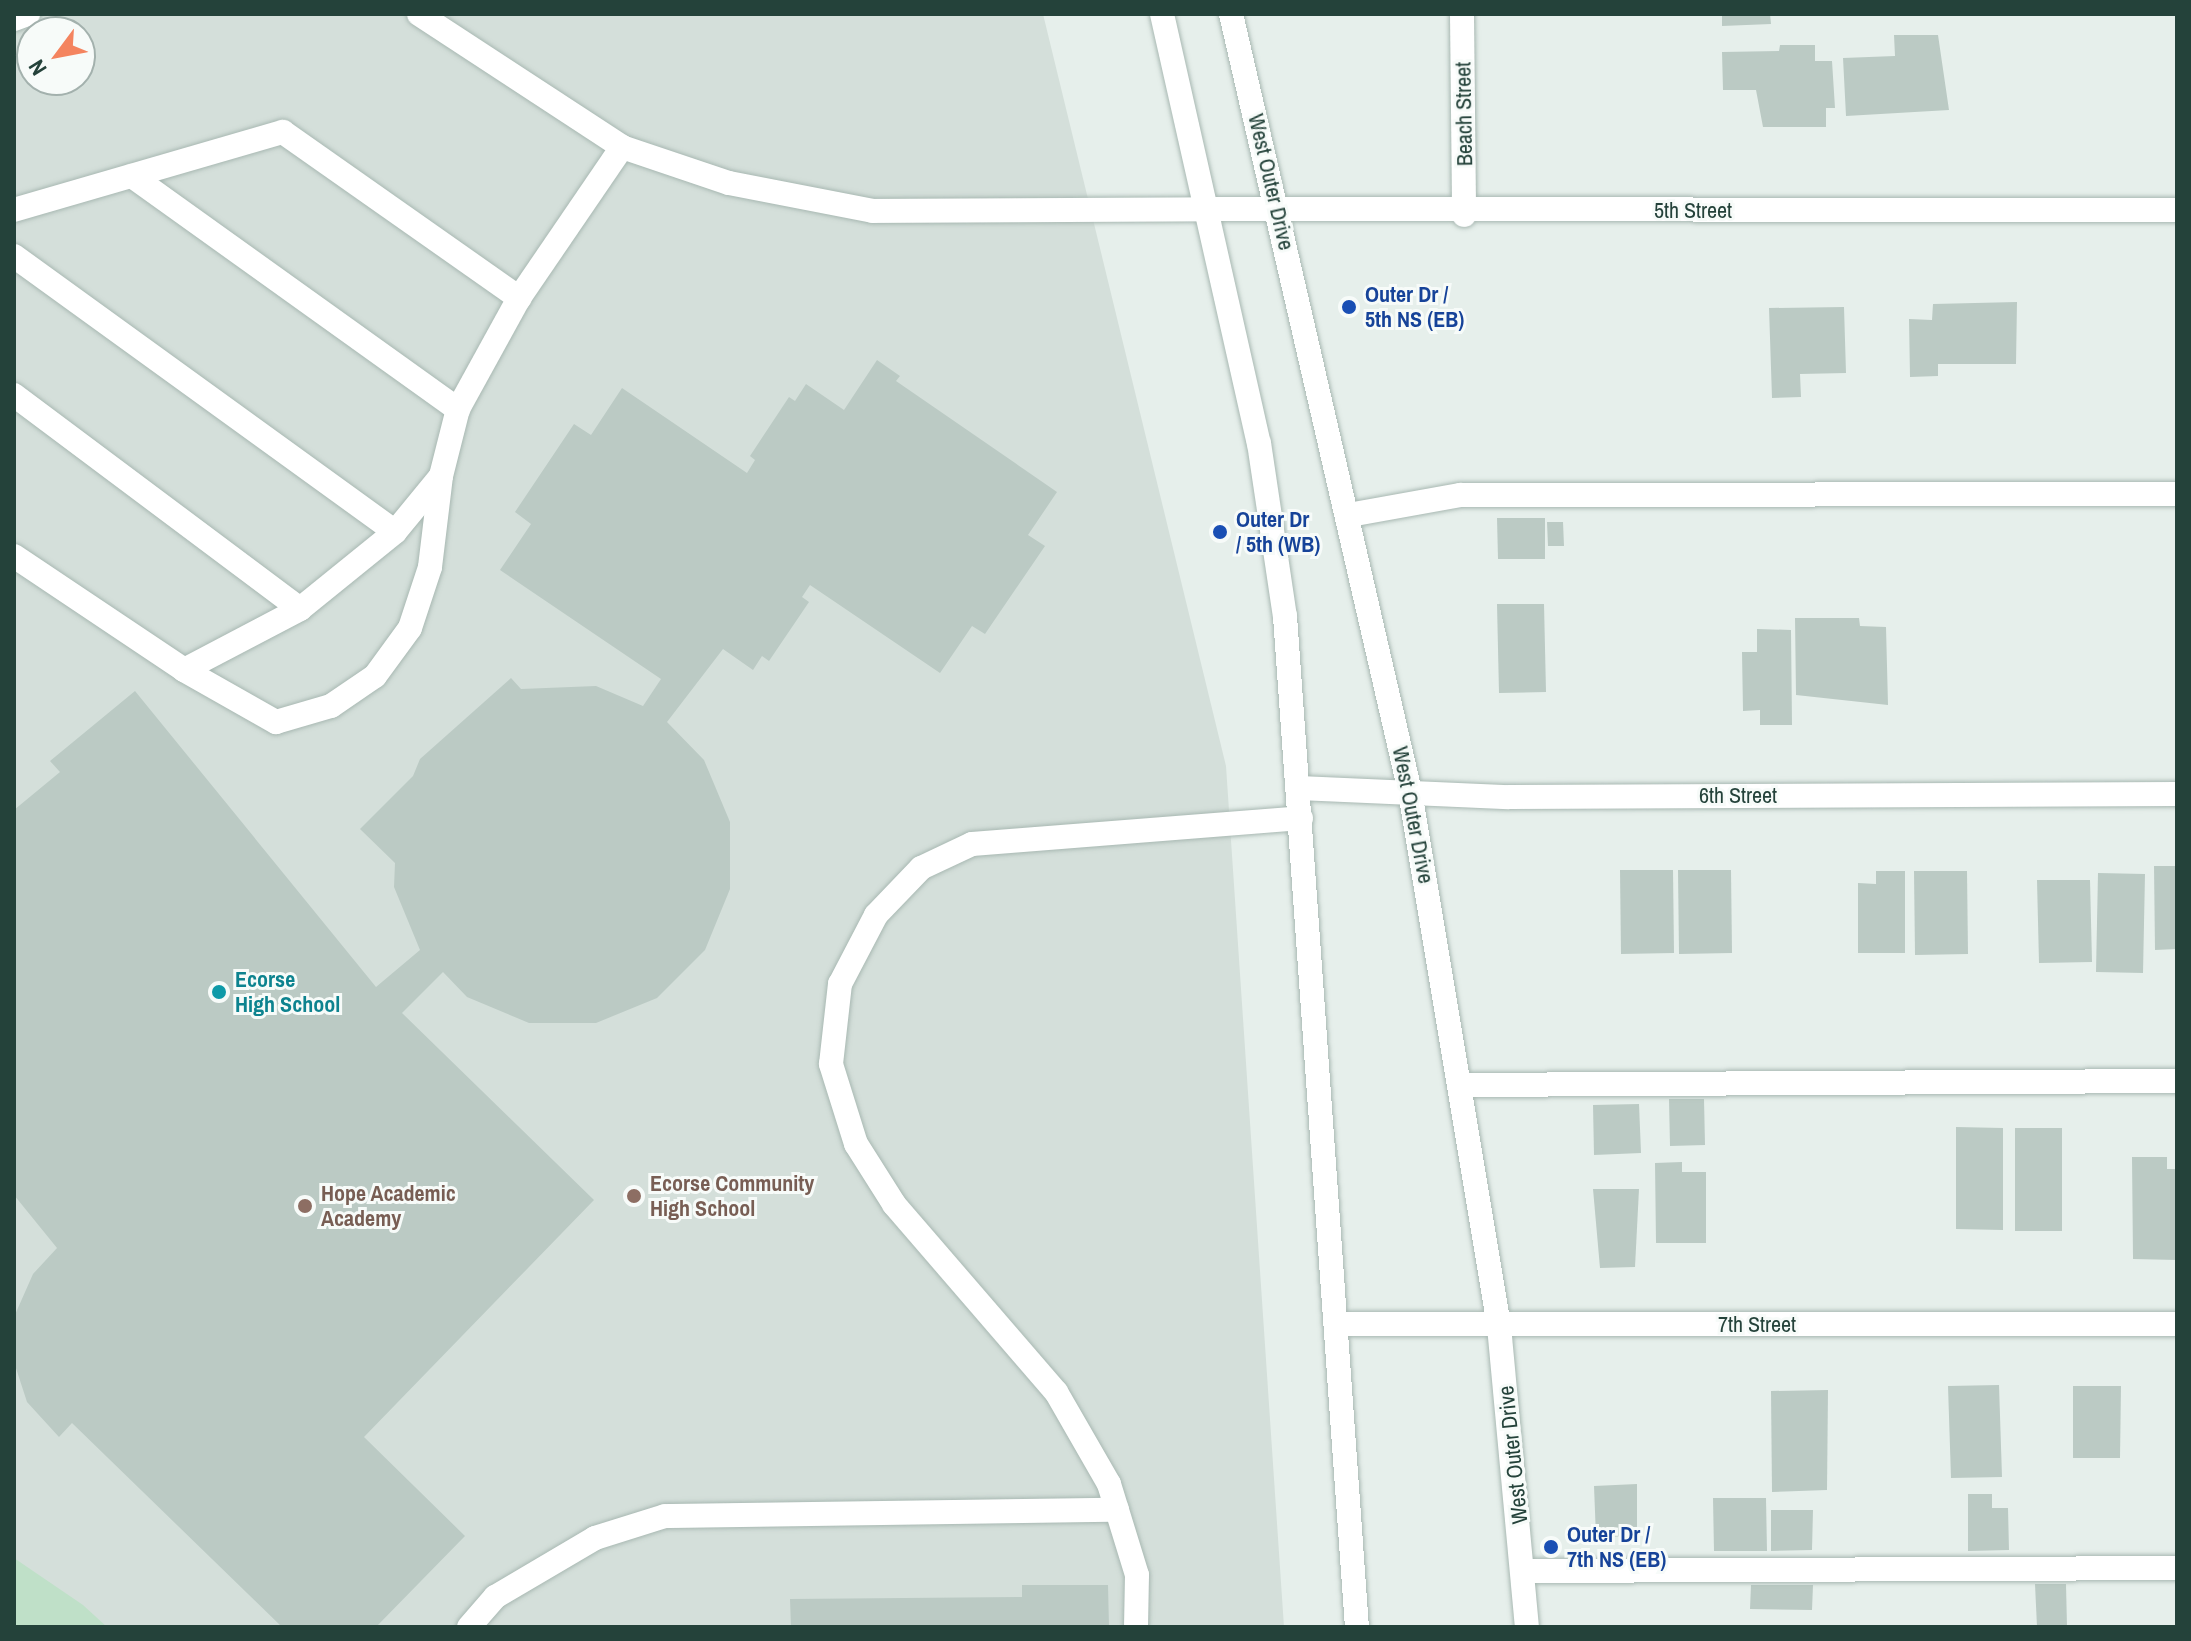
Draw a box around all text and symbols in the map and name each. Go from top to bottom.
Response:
north arrow [16,16,96,96]
text: N [21,54,54,81]
street label: Beach Street [1450,62,1478,166]
street label: West Outer Drive [1242,111,1300,253]
street label: 5th Street [1654,198,1732,224]
place label: Outer Dr / 5th NS (EB) [1365,281,1464,332]
marker: Outer Dr / 5th NS (EB) [1340,298,1358,316]
place label: Outer Dr / 5th (WB) [1236,506,1320,558]
marker: Outer Dr / 5th (WB) [1211,523,1229,541]
street label: West Outer Drive [1387,744,1439,886]
street label: 6th Street [1699,783,1777,809]
place label: Ecorse High School [235,966,340,1018]
marker: Ecorse High School [210,983,228,1001]
place label: Ecorse Community High School [650,1170,814,1222]
place label: Hope Academic Academy [321,1180,456,1232]
marker: Ecorse Community High School [625,1187,643,1205]
marker: Hope Academic Academy [296,1197,314,1215]
street label: 7th Street [1718,1312,1796,1338]
street label: West Outer Drive [1493,1384,1533,1526]
place label: Outer Dr / 7th NS (EB) [1567,1521,1666,1572]
marker: Outer Dr / 7th NS (EB) [1542,1538,1560,1556]

